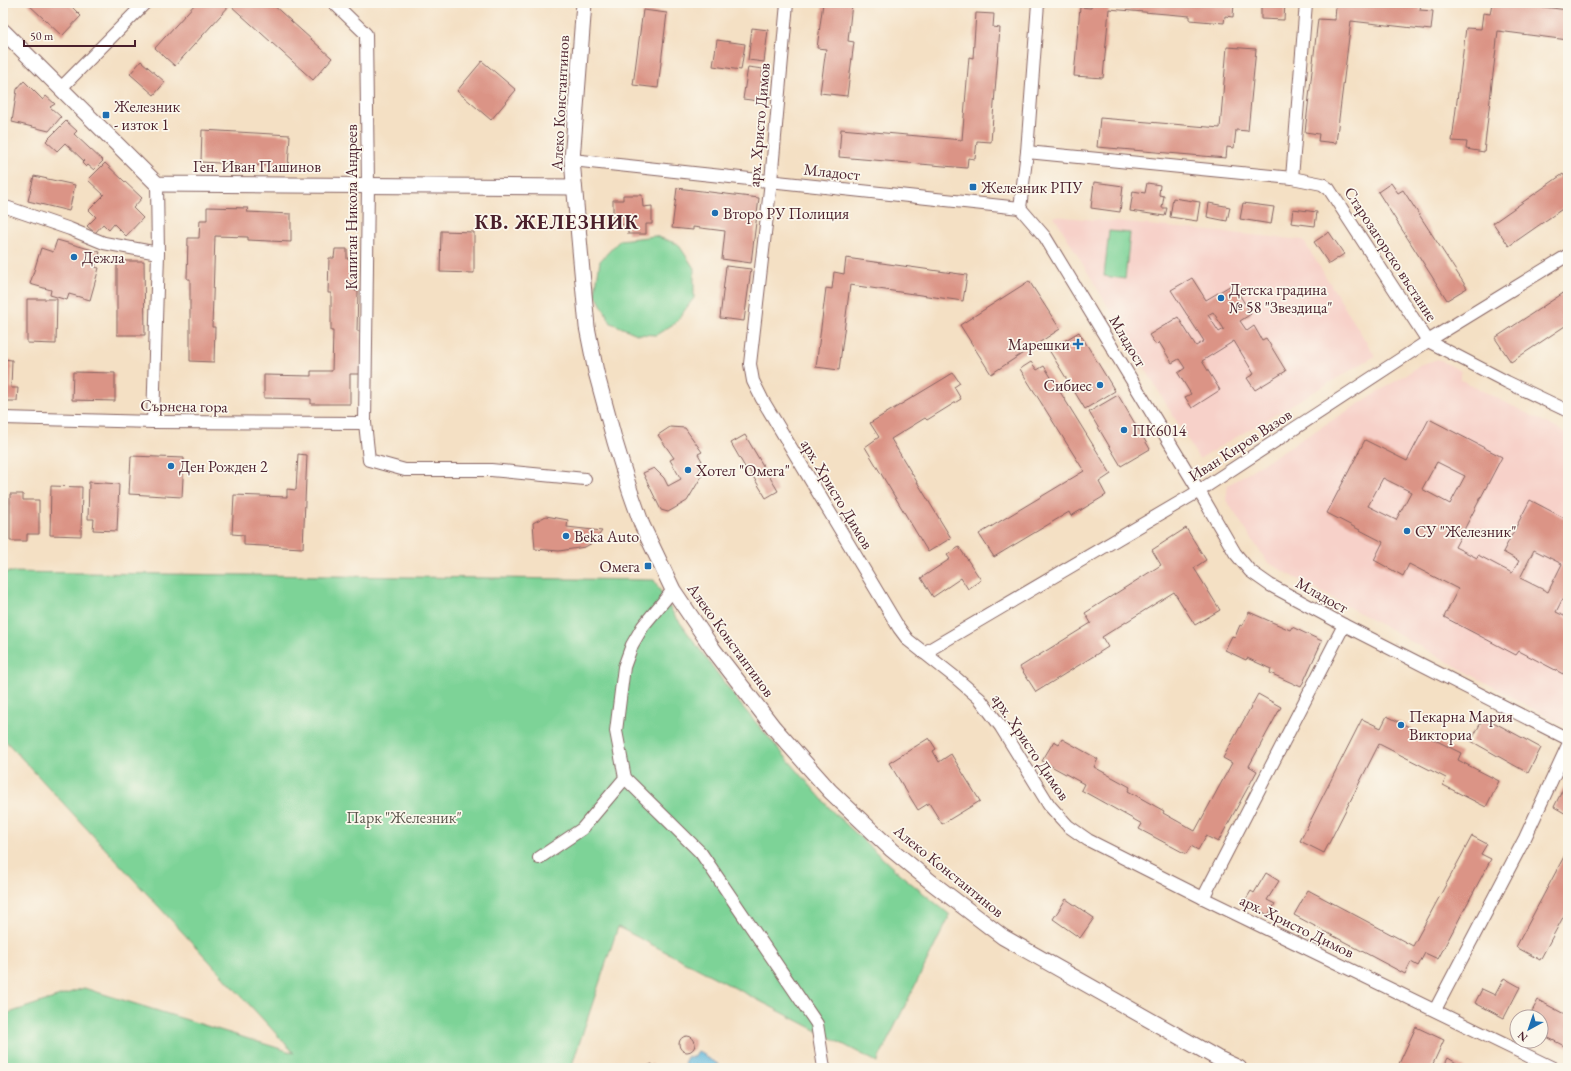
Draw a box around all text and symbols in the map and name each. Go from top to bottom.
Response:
scale bar [24,22,135,48]
text: 50 m [30,28,54,44]
street label: Алеко Константинов [546,34,574,172]
street label: арх. Христо Димов [743,62,775,188]
place label: Железник - изток 1 [113,96,180,135]
marker: Железник - изток 1 [101,110,111,120]
street label: Капитан Никола Андреев [341,124,362,290]
street label: Ген. Иван Пашинов [193,156,321,177]
street label: Младост [803,159,862,185]
place label: Железник РПУ [980,177,1083,198]
marker: Железник РПУ [968,182,978,192]
street label: Старозагорско въстание [1340,183,1442,325]
place label: Второ РУ Полиция [723,203,849,224]
marker: Второ РУ Полиция [710,208,720,218]
district label: КВ. ЖЕЛЕЗНИК [475,209,639,235]
place label: Дежла [82,247,125,268]
marker: Дежла [69,252,79,262]
place label: Детска градина № 58 "Звездица" [1229,279,1333,318]
marker: Детска градина № 58 "Звездица" [1216,293,1226,303]
street label: Младост [1104,311,1152,371]
place label: Марешки [1008,334,1071,355]
marker: Марешки [1073,339,1083,349]
place label: Сибиес [1044,375,1092,396]
marker: Сибиес [1095,380,1105,390]
street label: Сърнена гора [140,395,229,417]
street label: Иван Киров Вазов [1184,404,1296,486]
place label: ПК6014 [1132,420,1187,441]
marker: ПК6014 [1119,425,1129,435]
street label: арх. Христо Димов [796,435,878,553]
place label: Ден Рожден 2 [179,456,268,477]
place label: Хотел "Омега" [695,460,790,481]
marker: Ден Рожден 2 [166,461,176,471]
marker: Хотел "Омега" [683,465,693,475]
place label: СУ "Железник" [1415,521,1516,542]
place label: Beka Auto [574,526,639,547]
marker: СУ "Железник" [1402,526,1412,536]
marker: Beka Auto [561,531,571,541]
place label: Омега [600,556,641,577]
marker: Омега [643,561,653,571]
street label: Младост [1292,572,1352,618]
street label: Алеко Константинов [682,578,780,701]
street label: арх. Христо Димов [987,689,1075,805]
place label: Пекарна Мария Викториа [1409,706,1513,745]
marker: Пекарна Мария Викториа [1396,720,1406,730]
park label: Парк "Железник" [346,807,462,828]
street label: Алеко Константинов [889,819,1009,922]
street label: арх. Христо Димов [1236,889,1358,963]
north arrow [1509,1009,1549,1049]
text: N [1515,1028,1530,1045]

